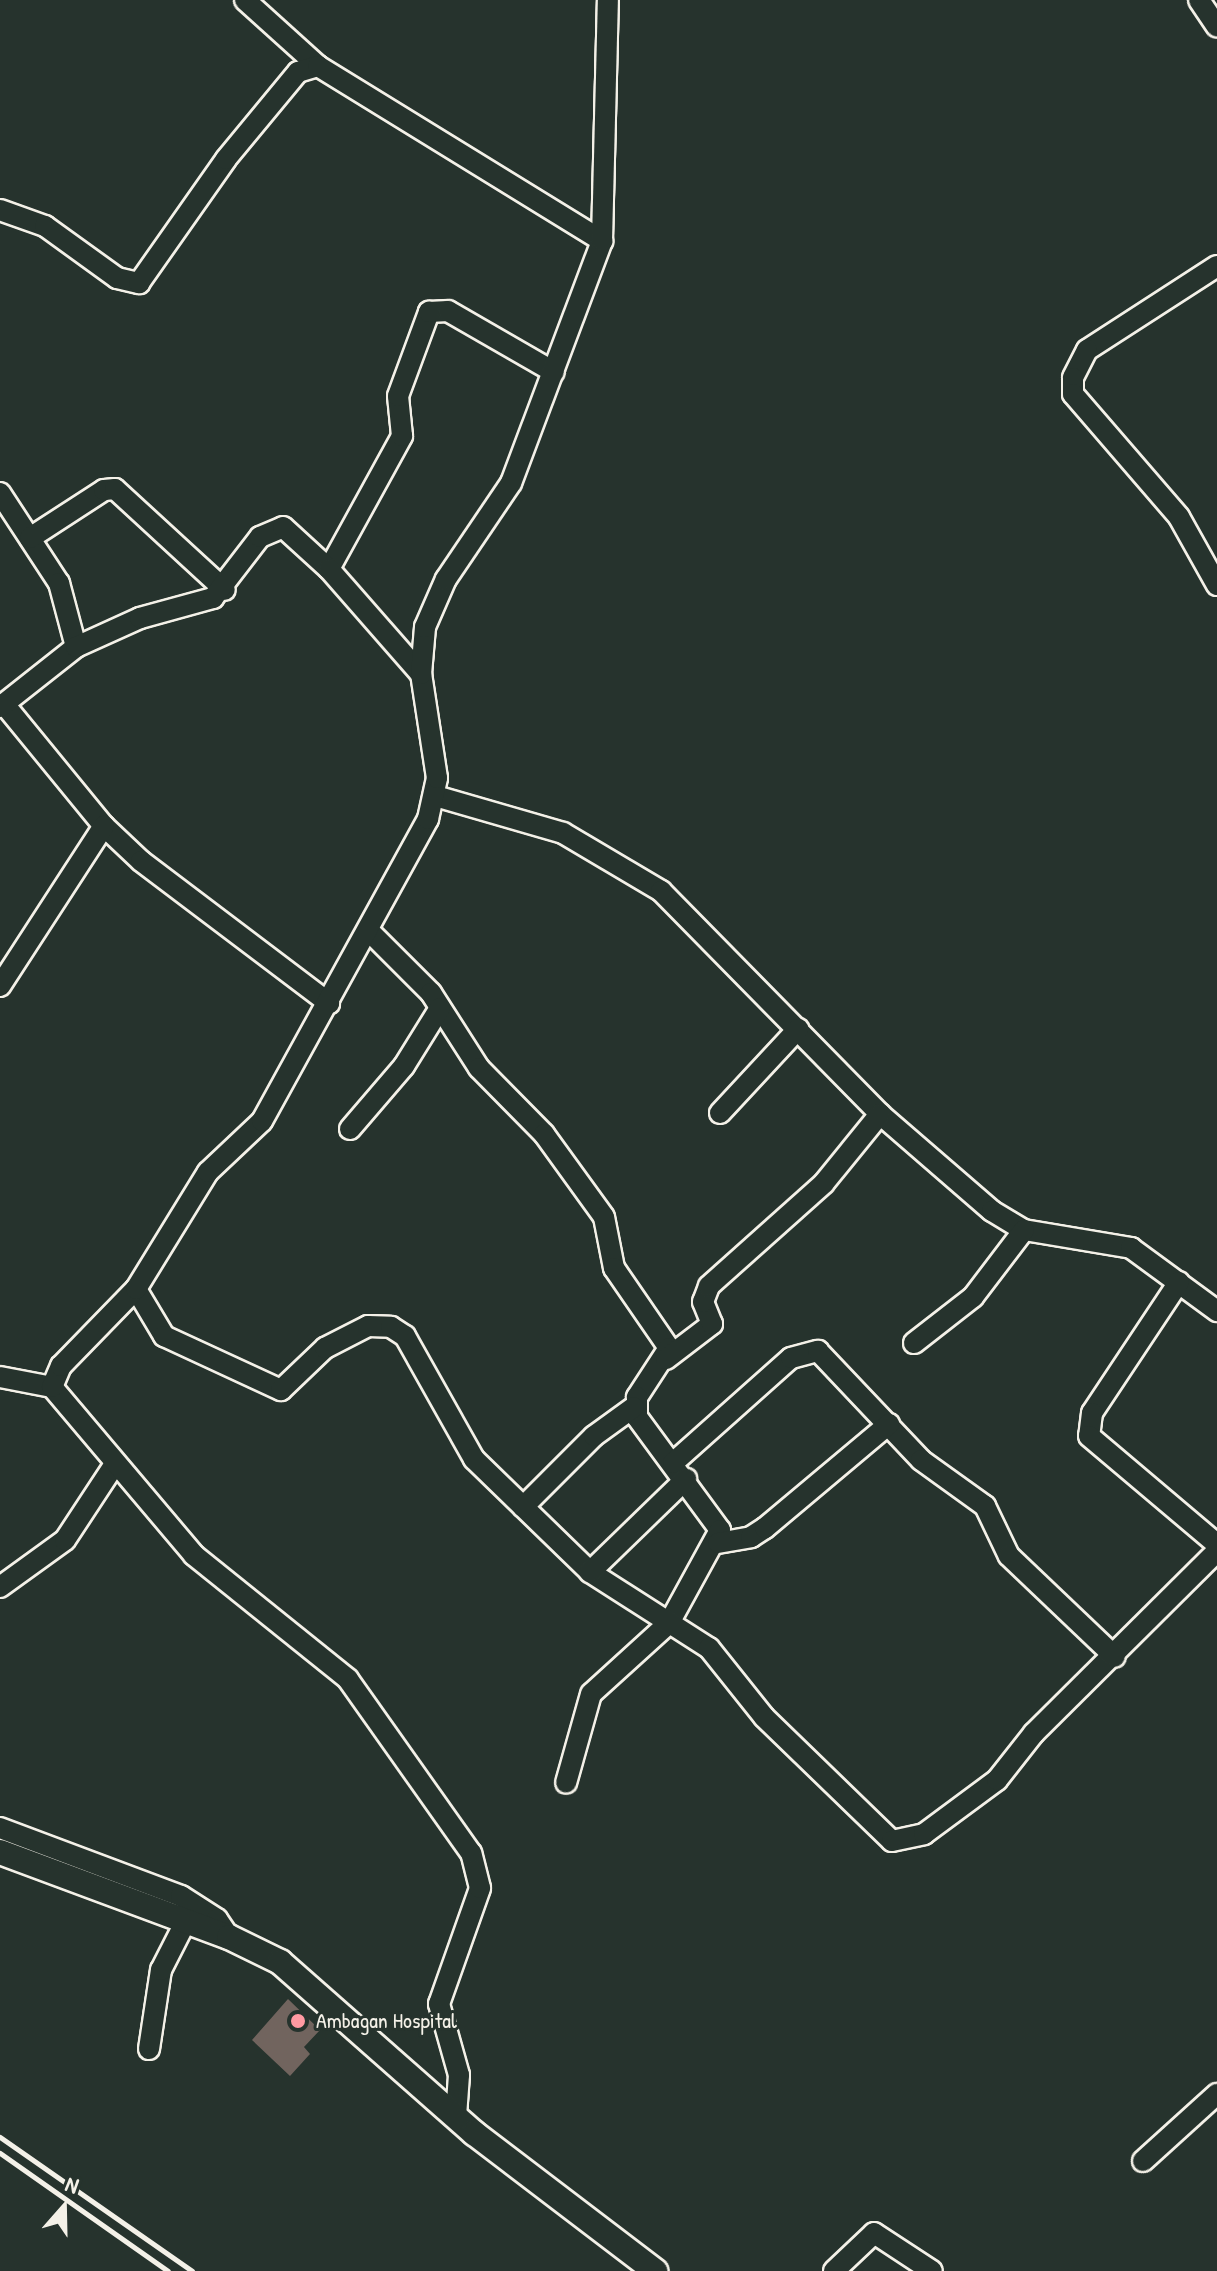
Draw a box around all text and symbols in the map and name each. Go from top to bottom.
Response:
place label: Ambagan Hospital [316,2008,457,2034]
marker: Ambagan Hospital [287,2010,309,2032]
north arrow [24,2167,104,2247]
text: N [62,2168,83,2201]

